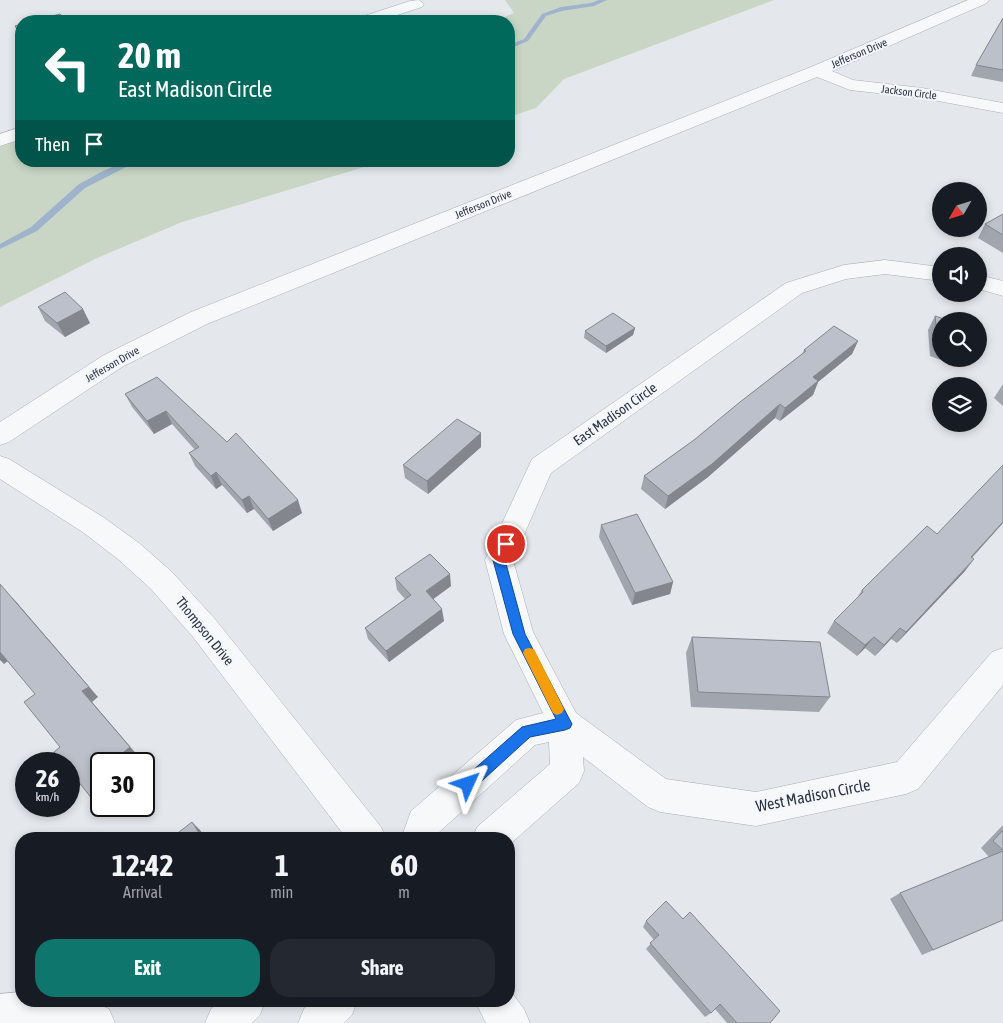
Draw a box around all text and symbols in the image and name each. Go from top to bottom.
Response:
icon: left [35,35,100,100]
text: 20 m [118,35,181,75]
street label: Jefferson Drive [829,36,889,70]
text: East Madison Circle [118,76,272,102]
street label: Jackson Circle [880,83,938,101]
icon: arrive [80,130,108,158]
text: Then [35,133,70,155]
north arrow [932,182,988,238]
map controls [932,182,987,432]
street label: Jefferson Drive [453,187,513,221]
button: sound [932,247,987,302]
button: search [932,312,987,367]
street label: Jefferson Drive [83,344,141,384]
button: layers [932,377,987,432]
street label: East Madison Circle [570,379,660,449]
pin [485,523,527,565]
icon: arrive [492,530,520,558]
street label: Thompson Drive [173,594,237,668]
speed limit sign: 30 [90,752,155,817]
position arrow [441,757,493,809]
text: 26 [36,764,59,792]
street label: West Madison Circle [754,775,872,815]
text: km/h [36,790,59,804]
text: 12:42 [112,848,174,882]
text: 1 [275,848,289,882]
text: 60 [390,848,418,882]
text: Arrival [123,883,162,901]
text: min [270,883,293,901]
text: m [398,883,410,901]
button: Exit [35,939,260,997]
button: Share [270,939,495,997]

